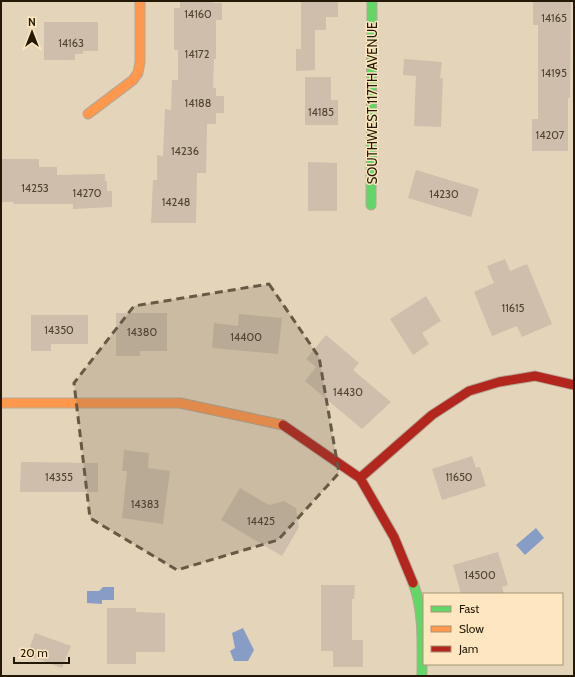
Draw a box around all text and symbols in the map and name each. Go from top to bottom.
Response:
house number: 14160 [184,7,212,21]
house number: 14165 [541,11,567,25]
north arrow [12,12,52,52]
text: N [28,15,36,29]
street label: SOUTHWEST 117TH AVENUE [364,22,380,184]
house number: 14163 [58,36,84,50]
house number: 14172 [185,47,210,61]
house number: 14195 [541,66,567,80]
house number: 14188 [185,96,211,110]
house number: 14185 [308,105,334,119]
house number: 14207 [536,128,565,142]
house number: 14236 [171,144,199,158]
house number: 14253 [21,181,49,195]
house number: 14270 [73,186,102,200]
house number: 14230 [429,187,459,201]
house number: 14248 [162,195,190,209]
house number: 11615 [502,301,524,315]
house number: 14350 [44,323,74,337]
house number: 14380 [127,325,157,339]
house number: 14400 [230,330,262,344]
house number: 14430 [333,385,363,399]
house number: 14355 [45,470,73,484]
house number: 11650 [445,470,473,484]
house number: 14383 [131,497,159,511]
house number: 14425 [247,514,275,528]
house number: 14500 [464,568,496,582]
legend [423,593,563,665]
text: Fast [459,601,479,616]
text: Slow [459,621,484,636]
scale bar [14,639,69,665]
text: Jam [458,641,478,656]
text: 20 m [20,645,48,660]

